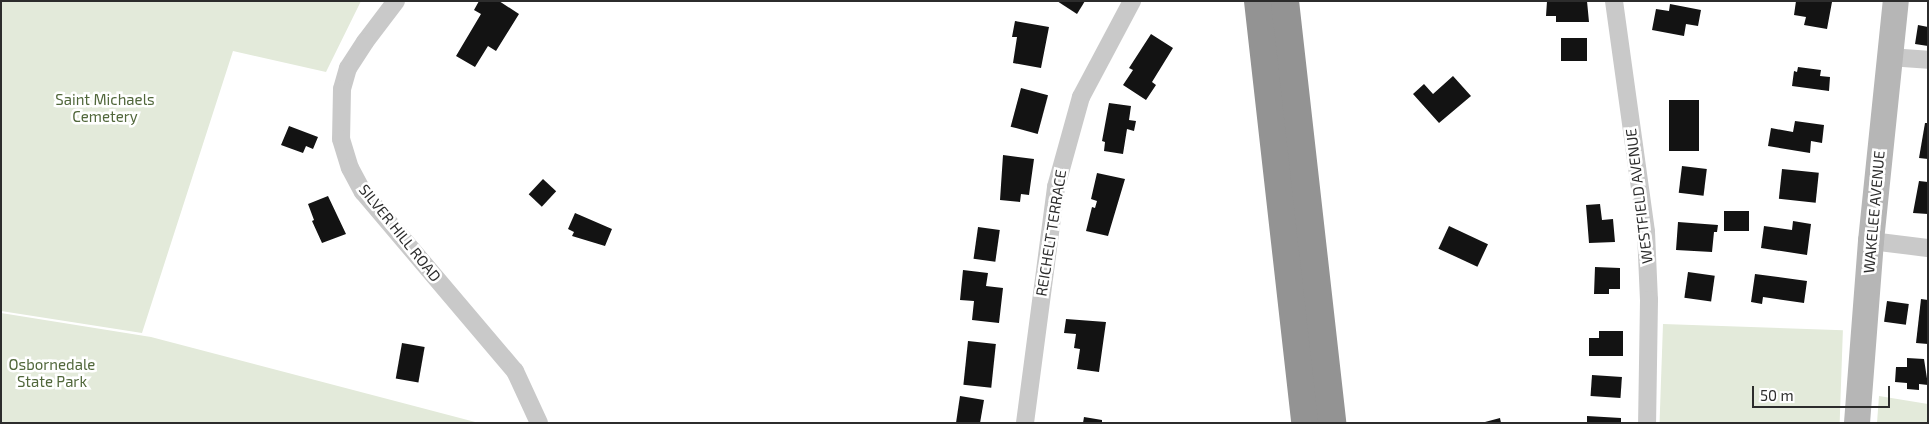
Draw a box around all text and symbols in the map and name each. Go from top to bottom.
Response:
park label: Saint Michaels Cemetery [55,90,155,125]
street label: WESTFIELD AVENUE [1622,127,1656,265]
street label: WAKELEE AVENUE [1860,150,1888,274]
street label: REICHELT TERRACE [1032,168,1070,298]
street label: SILVER HILL ROAD [355,181,445,285]
park label: Osbornedale State Park [9,355,95,390]
scale bar [1754,376,1892,408]
text: 50 m [1760,386,1794,404]

